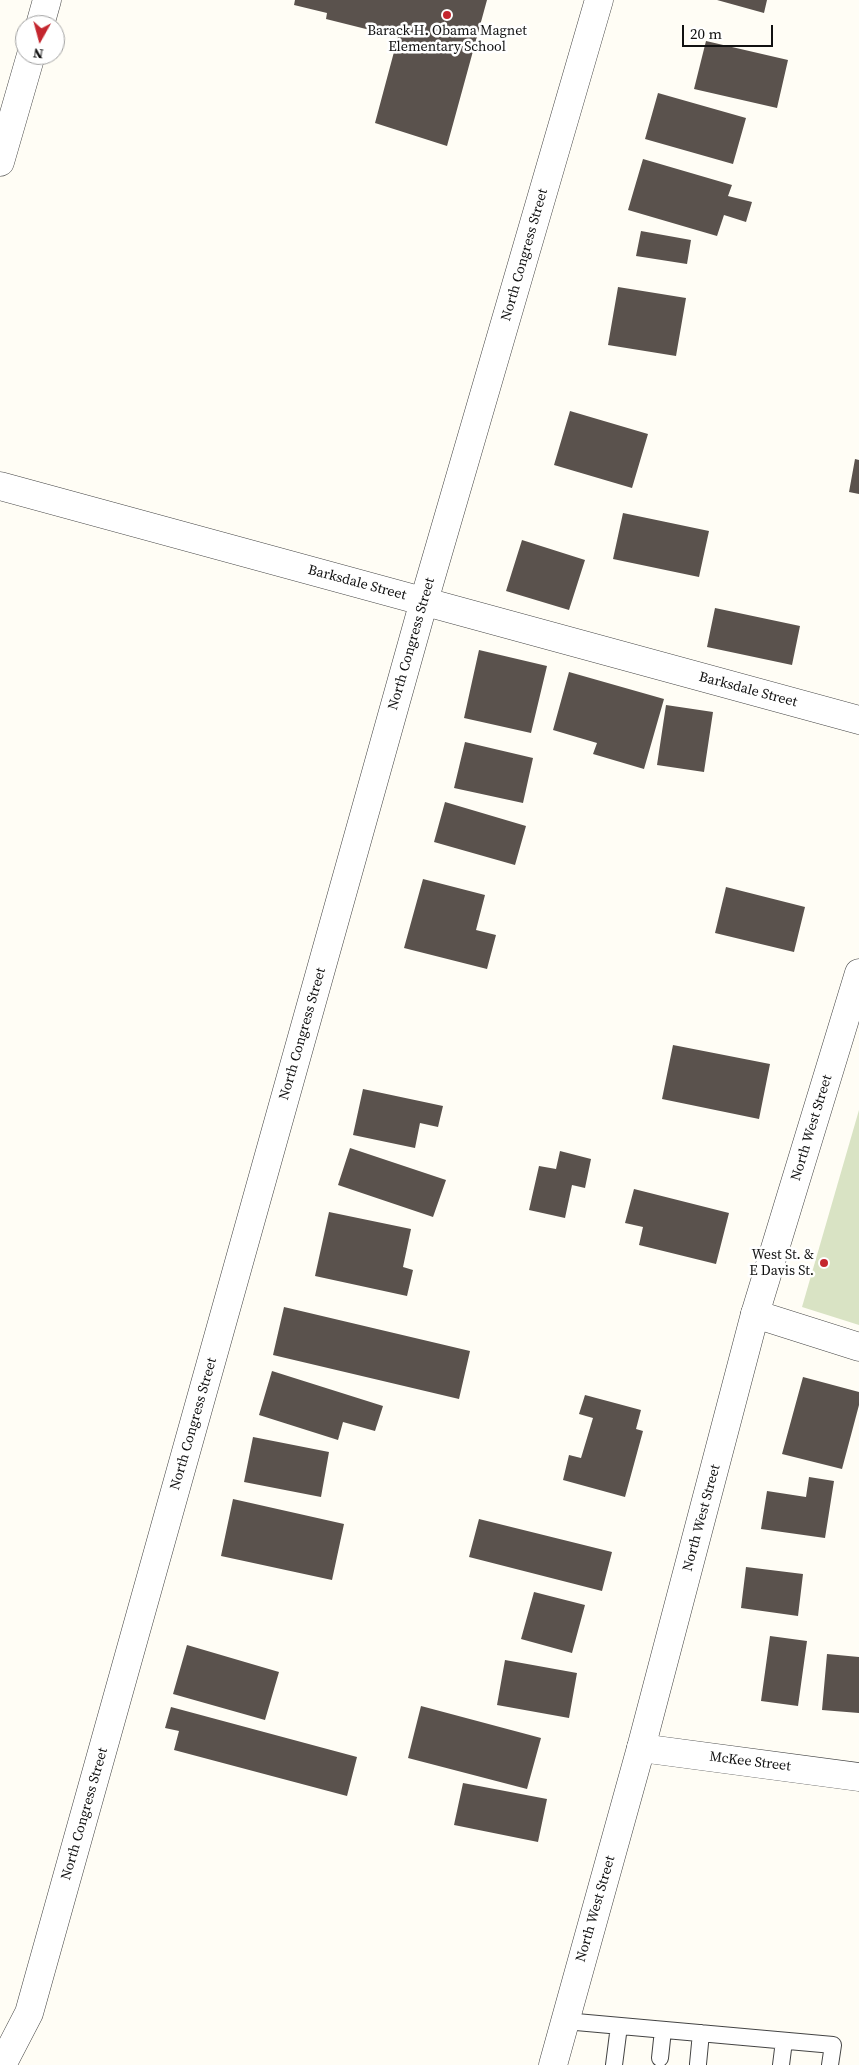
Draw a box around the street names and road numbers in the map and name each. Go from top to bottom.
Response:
street label: North Congress Street [498,187,552,323]
street label: Barksdale Street [306,562,408,604]
street label: North Congress Street [385,576,439,712]
street label: Barksdale Street [697,669,799,711]
street label: North Congress Street [276,966,330,1102]
street label: North West Street [788,1073,836,1183]
street label: North Congress Street [167,1356,221,1492]
street label: North West Street [680,1463,724,1573]
street label: North Congress Street [58,1746,112,1882]
street label: McKee Street [708,1749,792,1775]
street label: North West Street [573,1854,619,1964]

